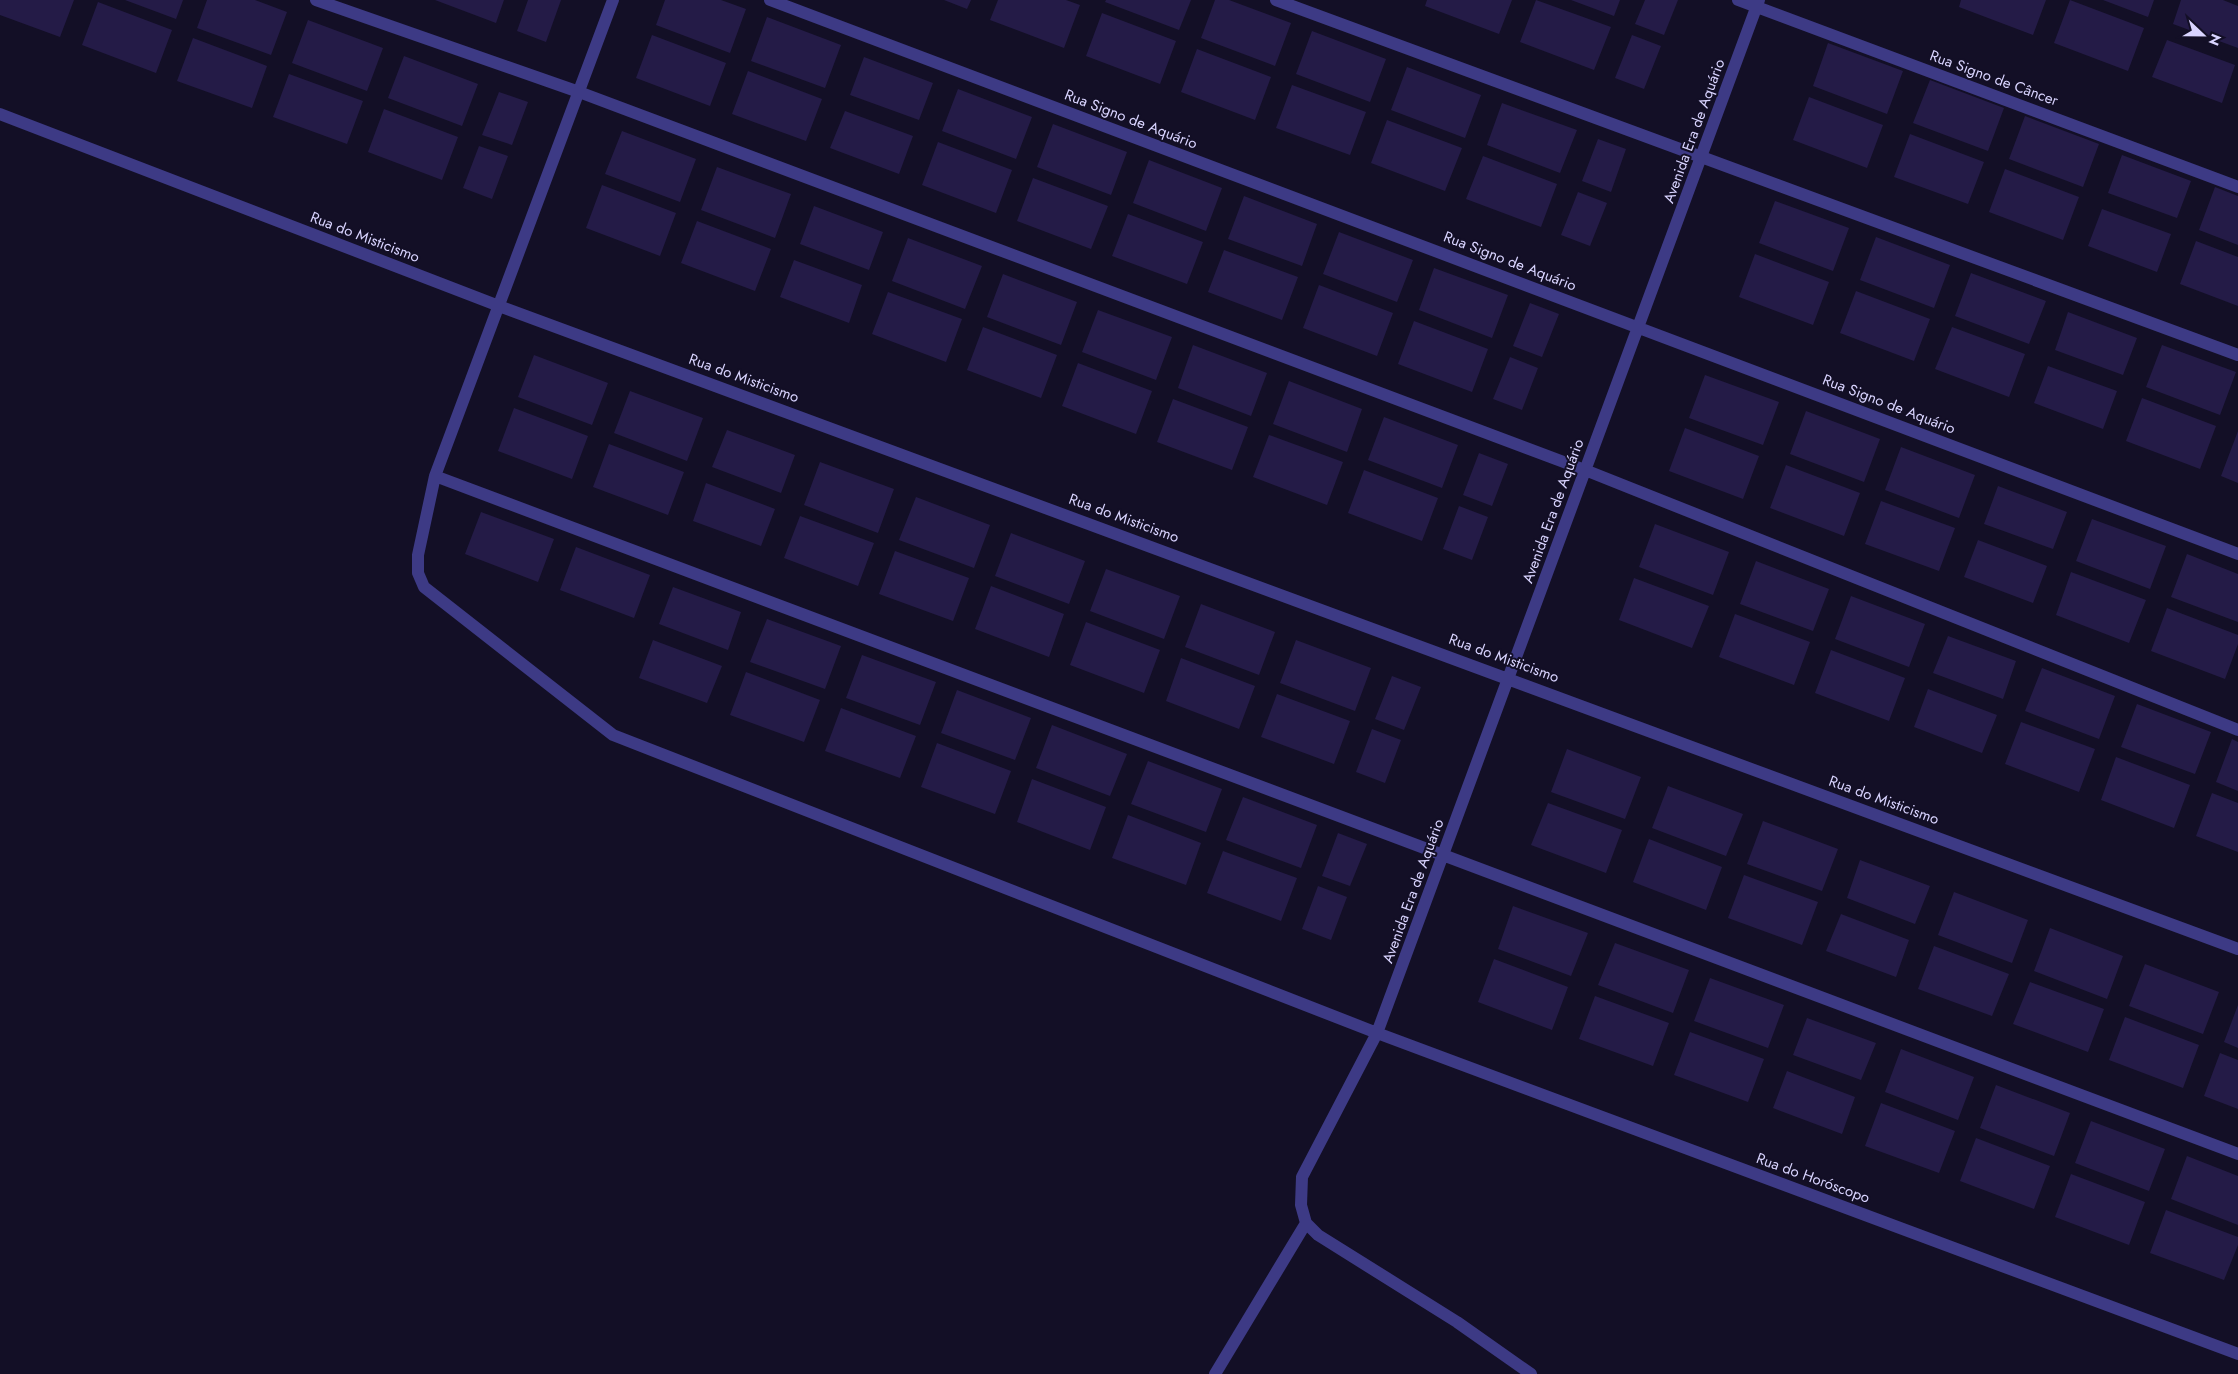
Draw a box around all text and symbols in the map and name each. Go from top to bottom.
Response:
north arrow [2178,10,2228,60]
text: N [2204,31,2226,49]
street label: Rua Signo de Câncer [1927,44,2062,112]
street label: Avenida Era de Aquário [1658,56,1730,206]
street label: Rua Signo de Aquário [1061,83,1201,155]
street label: Rua do Misticismo [307,206,423,268]
street label: Rua Signo de Aquário [1440,225,1580,297]
street label: Rua do Misticismo [686,348,802,408]
street label: Rua Signo de Aquário [1819,368,1959,440]
street label: Avenida Era de Aquário [1517,436,1589,586]
street label: Rua do Misticismo [1066,488,1182,548]
street label: Rua do Misticismo [1446,628,1562,688]
street label: Rua do Misticismo [1826,770,1942,830]
street label: Avenida Era de Aquário [1377,816,1449,966]
street label: Rua do Horóscopo [1753,1147,1873,1209]

